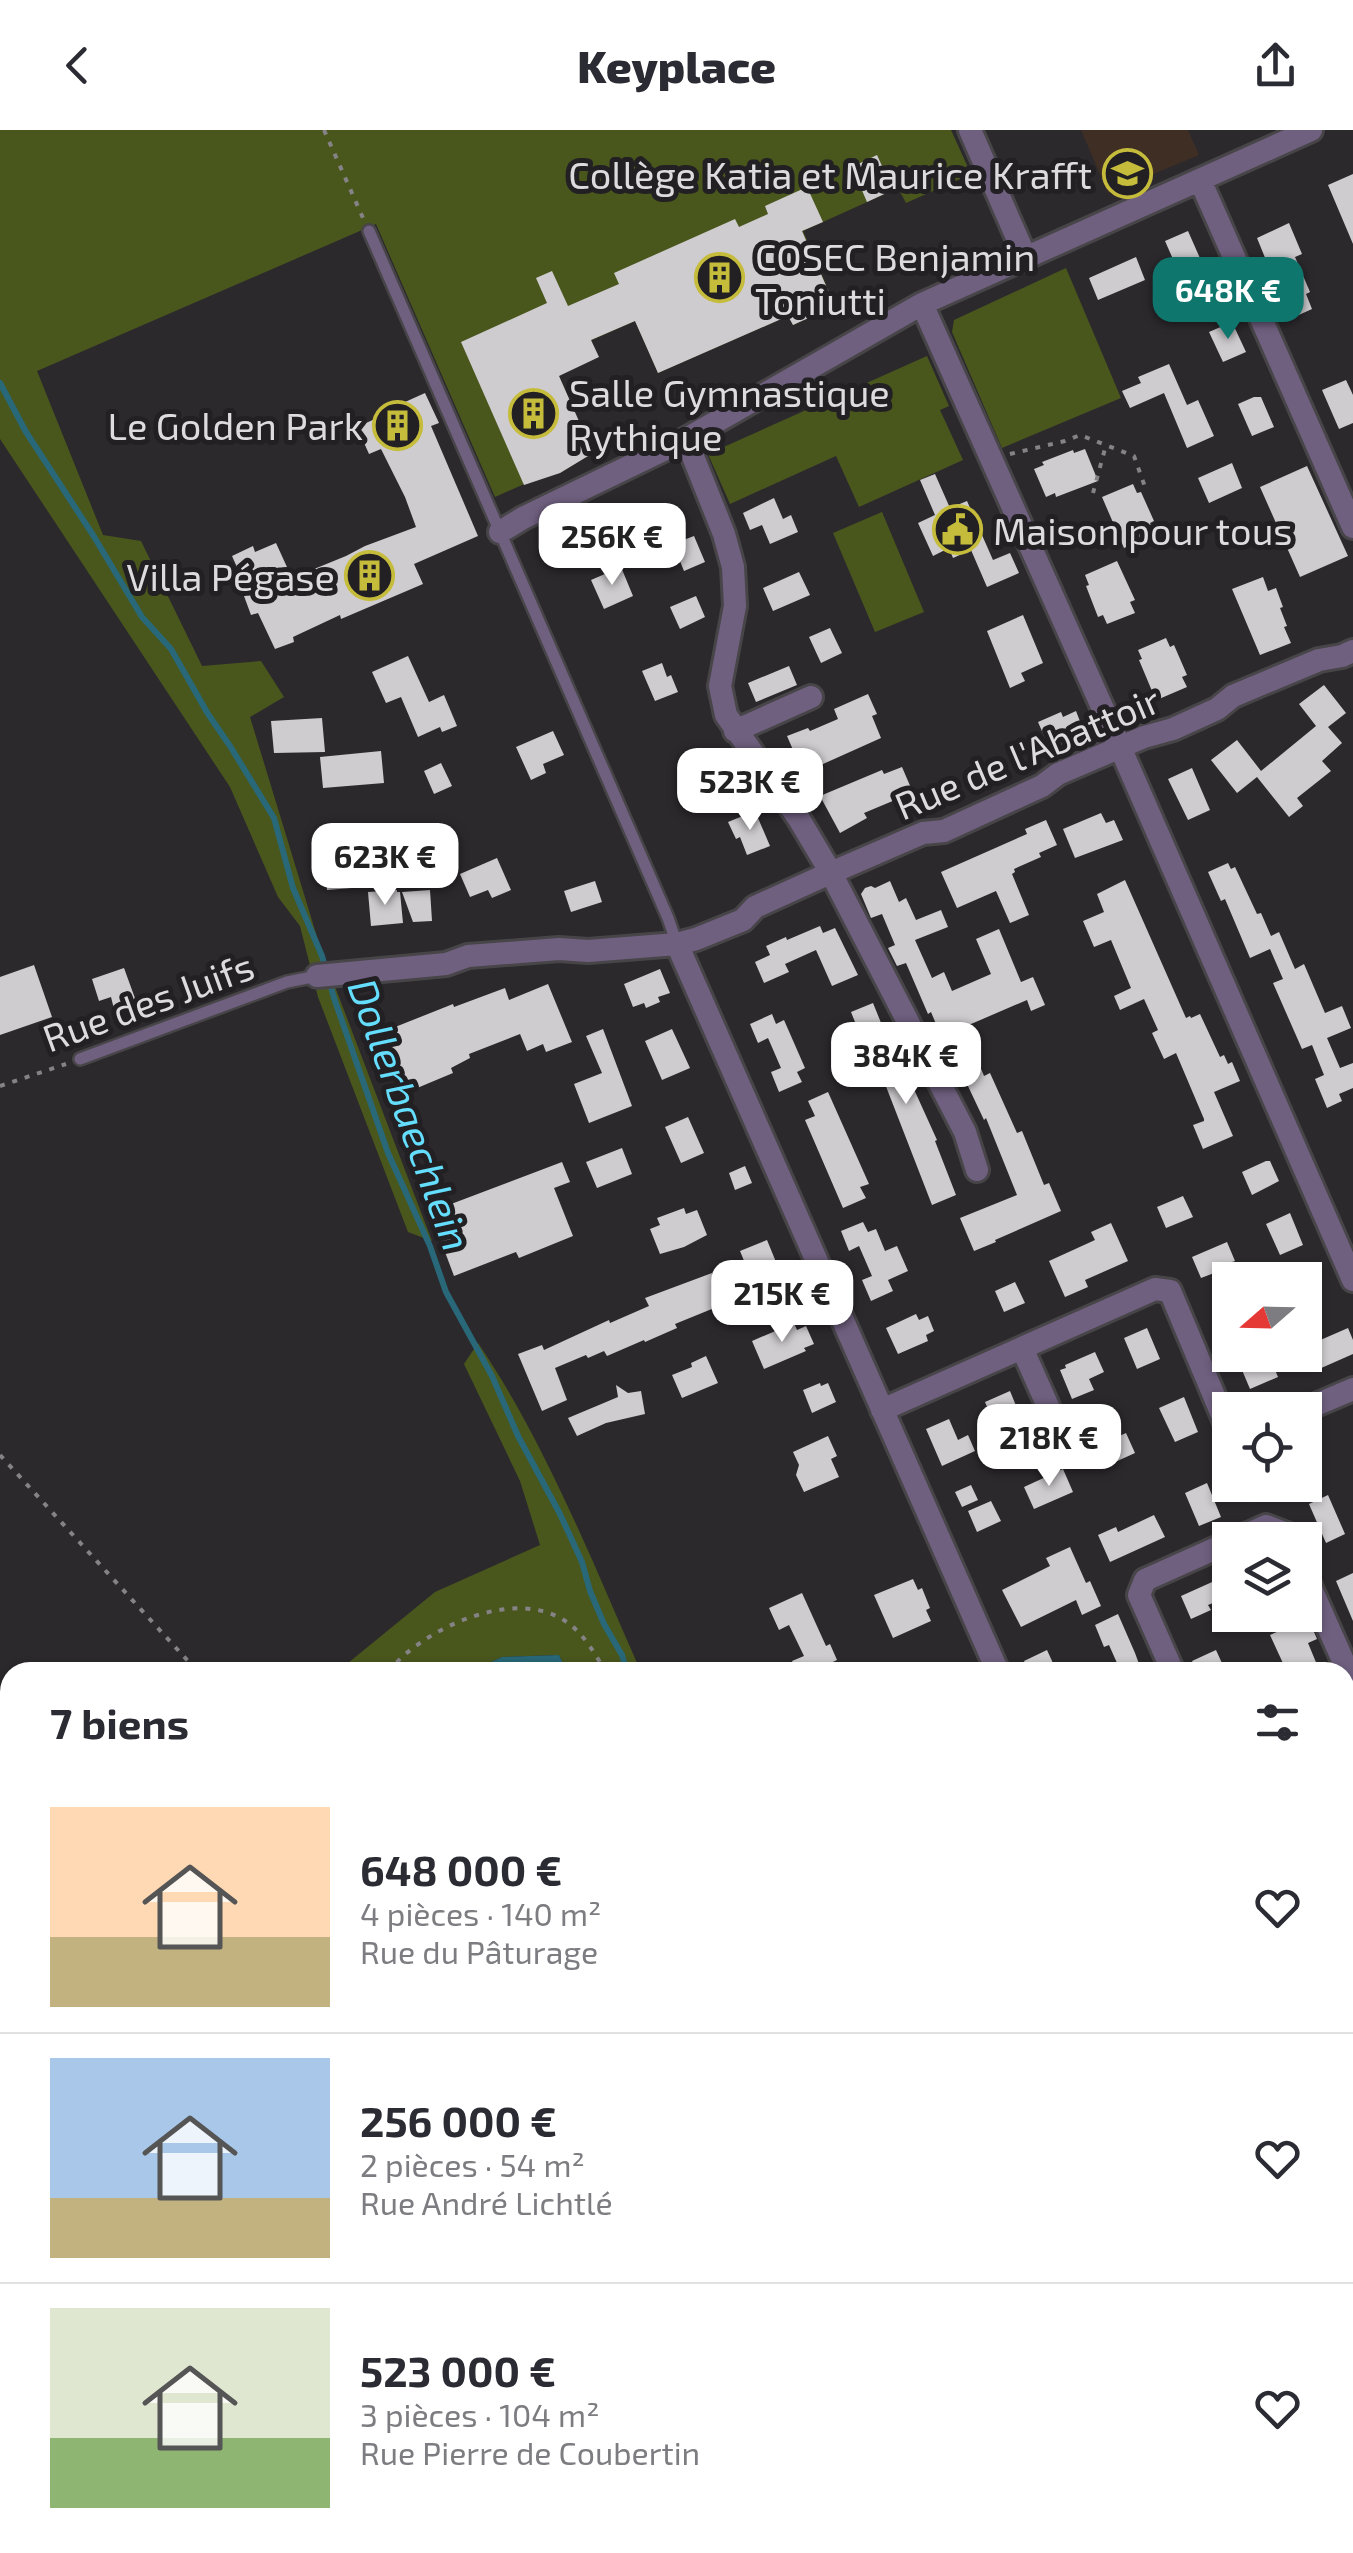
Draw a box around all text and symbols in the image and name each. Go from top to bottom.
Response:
icon: back [50,38,105,93]
text: Keyplace [577,38,776,92]
icon: share [1248,38,1303,93]
school or university icon: Collège Katia et Maurice Krafft [1101,148,1153,200]
place label: Collège Katia et Maurice Krafft [568,151,1092,197]
place label: COSEC Benjamin Toniutti [755,233,1035,323]
building icon: COSEC Benjamin Toniutti [694,252,746,304]
pin: 648K € [1147,257,1309,342]
text: 648K € [1175,270,1281,308]
place label: Salle Gymnastique Rythique [569,369,890,459]
building icon: Salle Gymnastique Rythique [508,388,560,440]
building icon: Le Golden Park [372,399,424,451]
place label: Le Golden Park [107,402,363,448]
pin: 256K € [531,503,693,588]
public building icon: Maison pour tous [932,504,984,556]
place label: Maison pour tous [993,507,1293,553]
text: 256K € [561,516,663,554]
building icon: Villa Pégase [344,550,396,602]
place label: Villa Pégase [126,553,335,599]
street label: Rue de l'Abattoir [888,676,1166,828]
pin: 523K € [669,748,831,833]
text: 523K € [699,761,801,799]
pin: 623K € [304,823,466,908]
text: 623K € [333,836,437,874]
street label: Rue des Juifs [36,942,260,1060]
water label: Dollerbaechlein [340,971,482,1257]
pin: 384K € [825,1022,987,1107]
text: 384K € [853,1035,959,1073]
pin: 215K € [701,1260,863,1345]
north arrow [1212,1262,1322,1372]
map controls [1212,1262,1322,1632]
text: 215K € [733,1273,831,1311]
button: locate [1212,1392,1322,1502]
pin: 218K € [968,1404,1130,1489]
text: 218K € [999,1417,1099,1455]
button: layers [1212,1522,1322,1632]
icon: filters [1250,1695,1305,1750]
text: 7 biens [50,1697,189,1747]
text: 648 000 € [360,1844,562,1894]
icon: home [130,1847,250,1967]
icon: heart [1250,1880,1305,1935]
text: 4 pièces · 140 m² [360,1894,601,1932]
text: Rue du Pâturage [360,1932,598,1970]
text: 256 000 € [360,2095,557,2145]
icon: home [130,2098,250,2218]
icon: heart [1250,2131,1305,2186]
text: 2 pièces · 54 m² [360,2145,585,2183]
text: Rue André Lichtlé [360,2183,613,2221]
text: 523 000 € [360,2345,556,2395]
icon: home [130,2348,250,2468]
icon: heart [1250,2381,1305,2436]
text: 3 pièces · 104 m² [360,2395,599,2433]
text: Rue Pierre de Coubertin [360,2433,700,2471]

